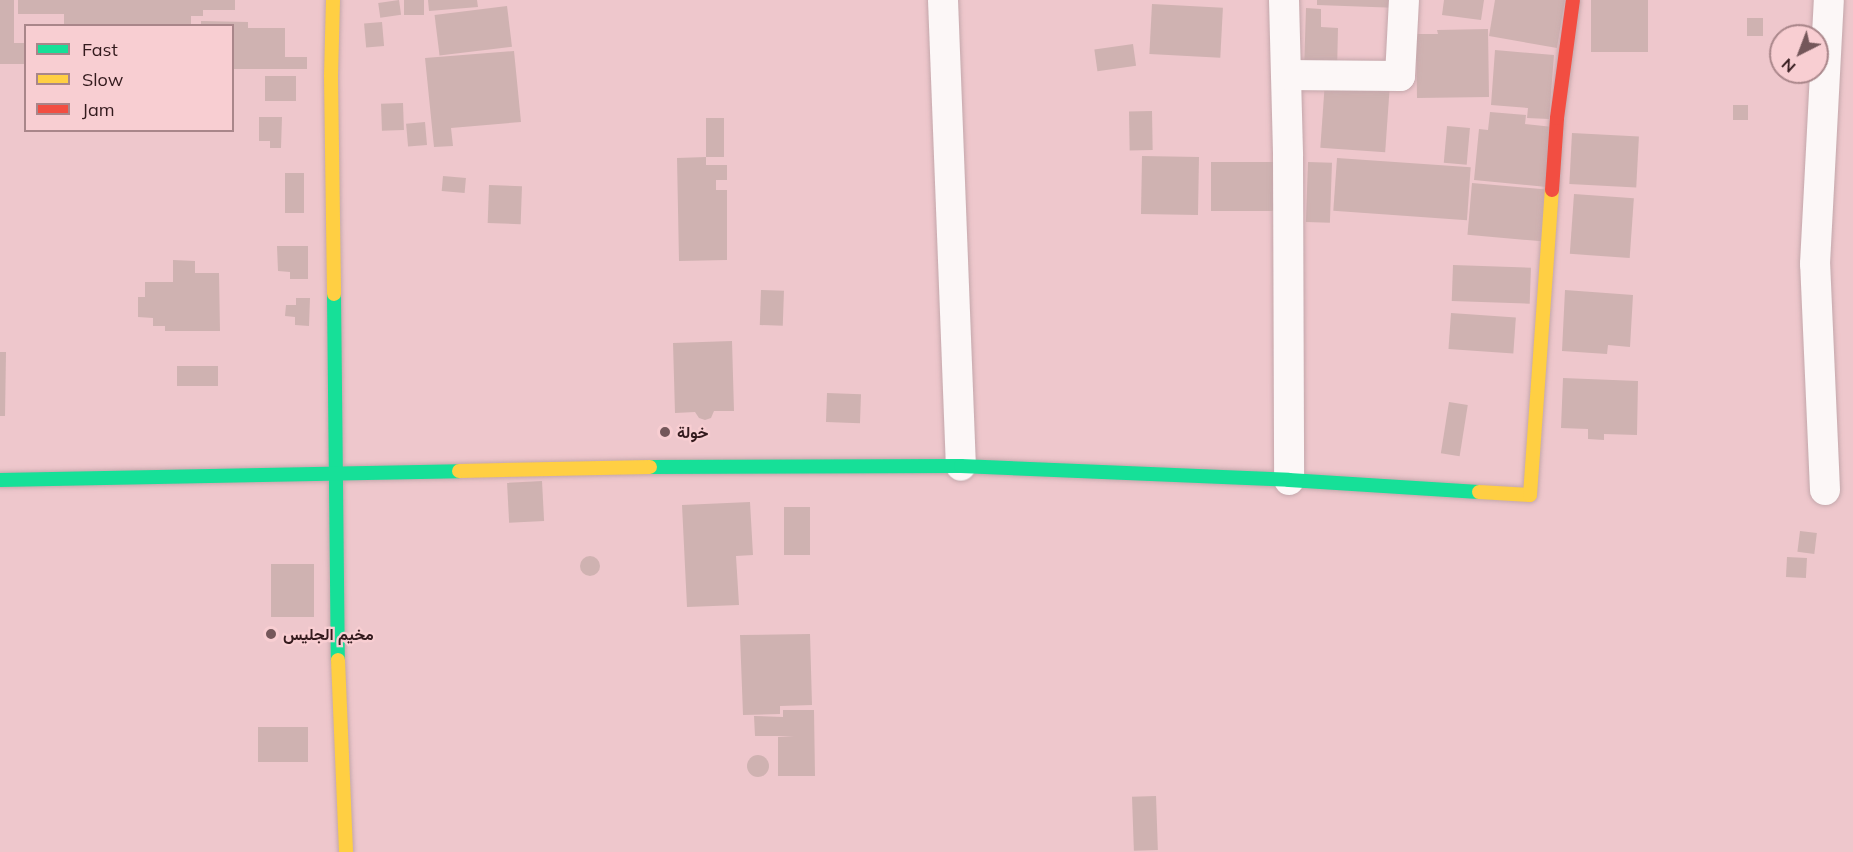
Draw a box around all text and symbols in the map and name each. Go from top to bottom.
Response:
legend [24,24,234,132]
north arrow [1769,24,1829,84]
text: Fast [82,38,118,61]
text: N [1777,54,1799,77]
text: Slow [82,68,123,91]
text: Jam [82,98,115,121]
place label: خولة [677,422,708,442]
marker: خولة [658,425,672,439]
place label: مخيم الجليس [283,624,374,644]
marker: مخيم الجليس [264,627,278,641]

